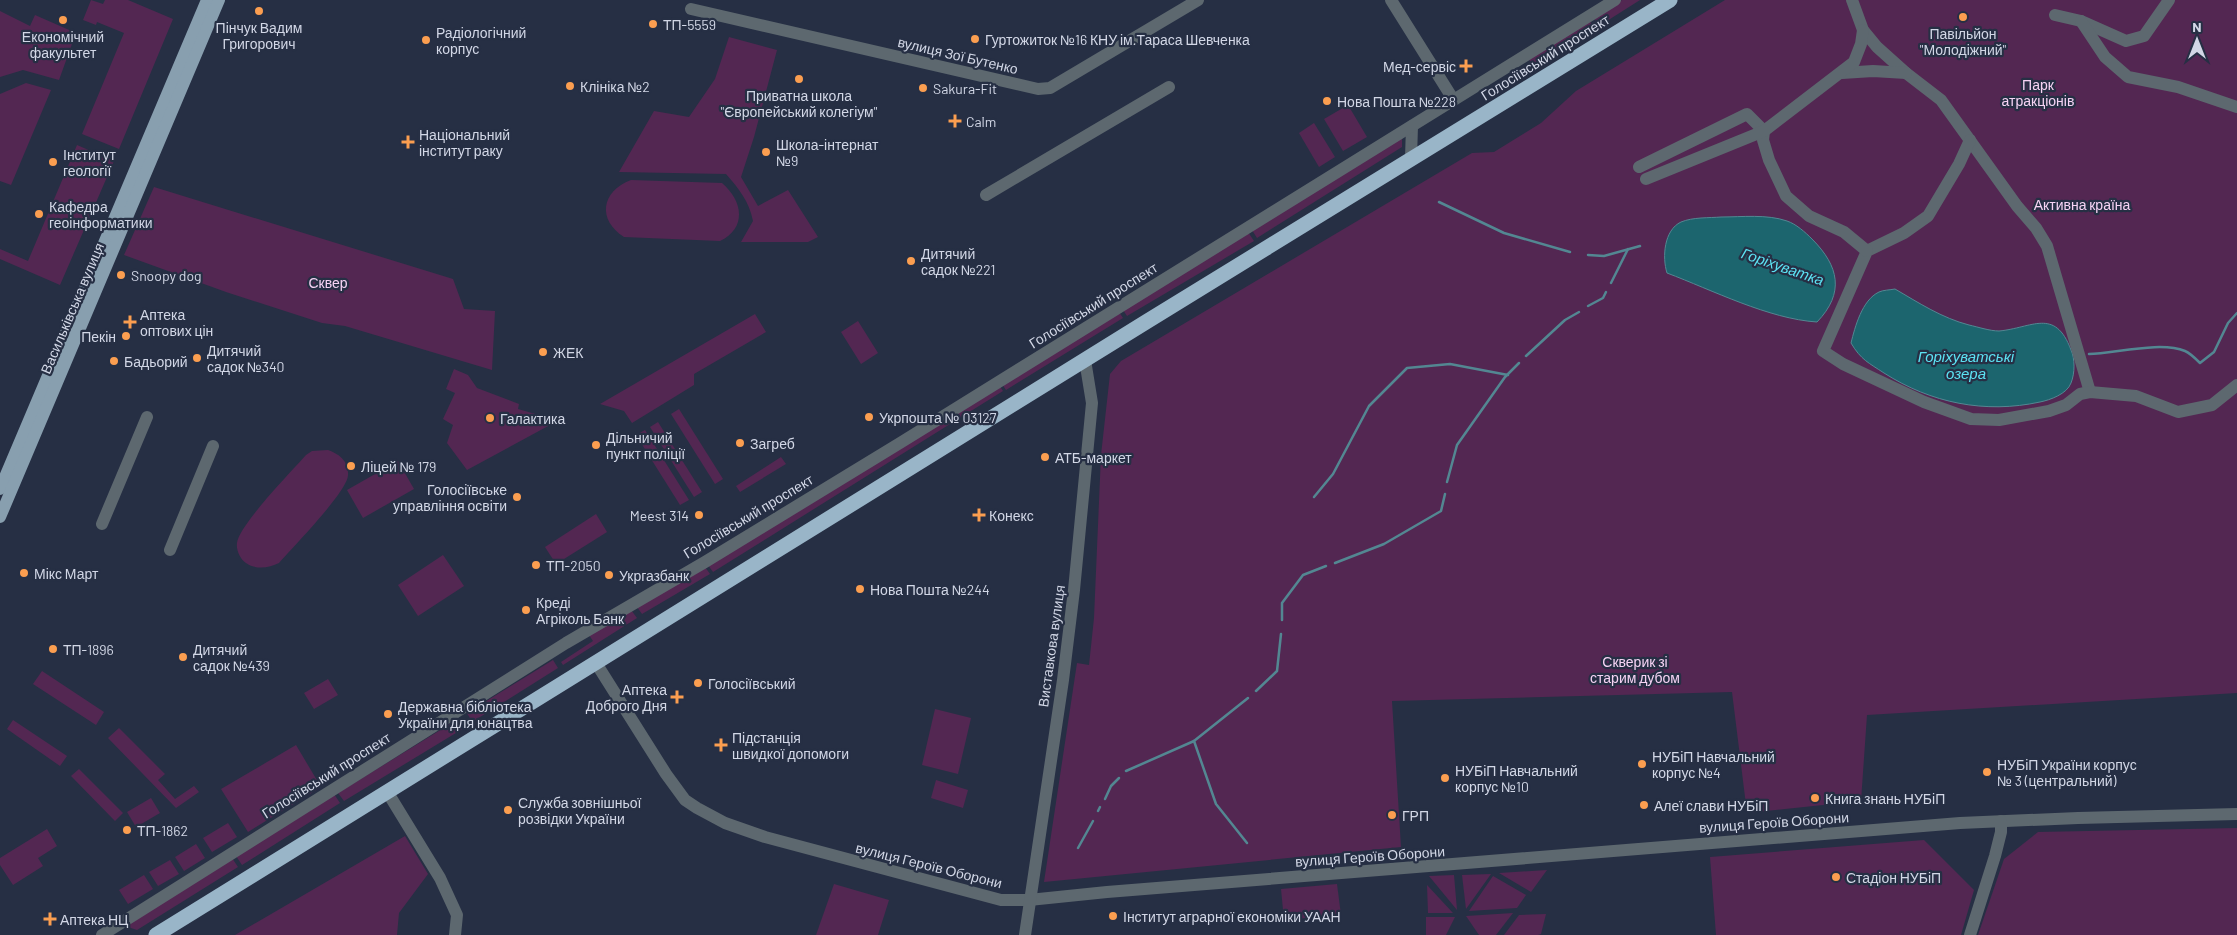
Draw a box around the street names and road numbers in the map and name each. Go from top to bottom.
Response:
street label: Голосіївський проспект [1477,10,1613,104]
street label: вулиця Зої Бутенко [896,33,1020,77]
street label: Васильківська вулиця [37,240,107,376]
street label: Голосіївський проспект [1025,258,1161,352]
street label: Голосіївський проспект [680,470,817,562]
street label: Виставкова вулиця [1034,584,1068,708]
street label: Голосіївський проспект [258,728,394,822]
street label: вулиця Героїв Оборони [1699,808,1849,836]
street label: вулиця Героїв Оборони [854,839,1004,891]
street label: вулиця Героїв Оборони [1295,842,1445,870]

